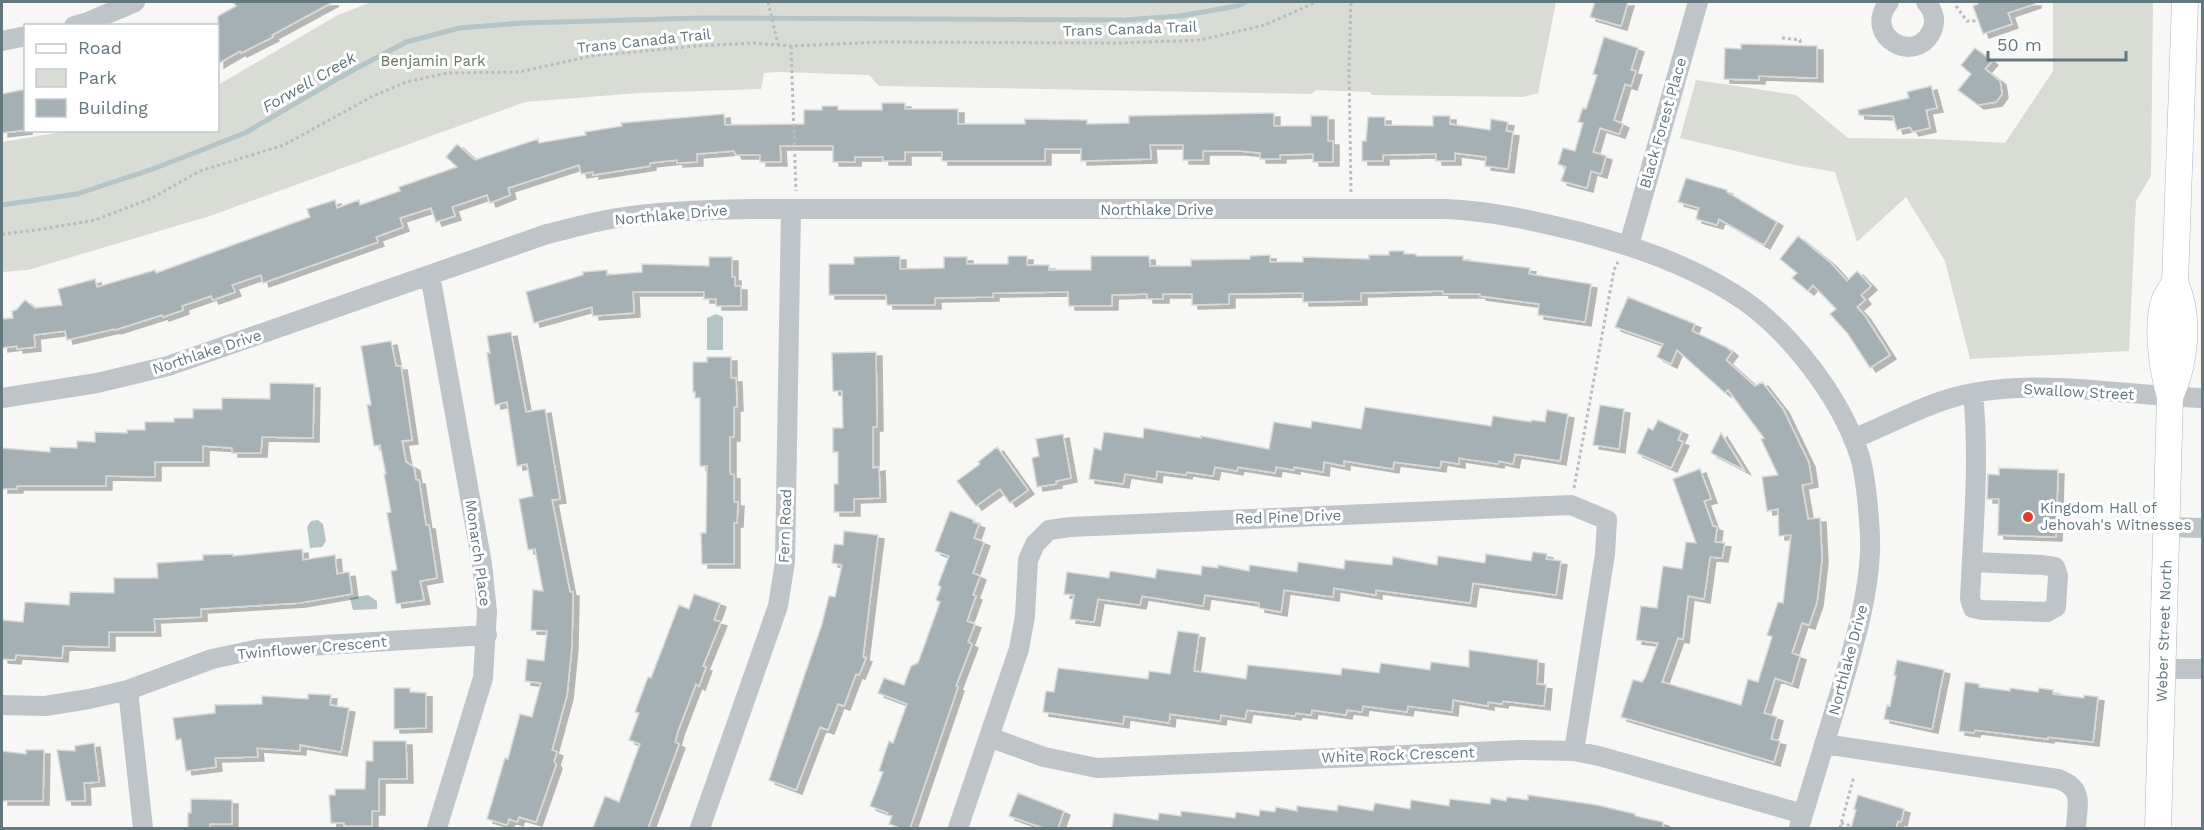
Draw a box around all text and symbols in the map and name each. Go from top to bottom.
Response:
street label: Trans Canada Trail [1062,18,1198,40]
legend [24,24,219,132]
scale bar [1988,24,2126,62]
street label: Trans Canada Trail [576,25,712,57]
text: 50 m [1997,34,2042,55]
text: Road [78,37,122,58]
water label: Forwell Creek [259,47,360,116]
park label: Benjamin Park [380,52,486,70]
street label: Black Forest Place [1636,56,1690,190]
text: Park [78,67,117,88]
text: Building [78,97,148,118]
street label: Northlake Drive [614,201,728,229]
street label: Northlake Drive [1100,201,1214,219]
street label: Northlake Drive [150,326,264,378]
street label: Swallow Street [2023,380,2136,404]
street label: Fern Road [775,489,795,563]
street label: Monarch Place [462,499,494,607]
place label: Kingdom Hall of Jehovah's Witnesses [2040,499,2191,534]
street label: Red Pine Drive [1235,506,1341,528]
marker: Kingdom Hall of Jehovah's Witnesses [2021,510,2035,524]
street label: Weber Street North [2153,559,2175,703]
street label: Northlake Drive [1825,603,1871,717]
street label: Twinflower Crescent [236,632,388,664]
street label: White Rock Crescent [1321,743,1476,767]

